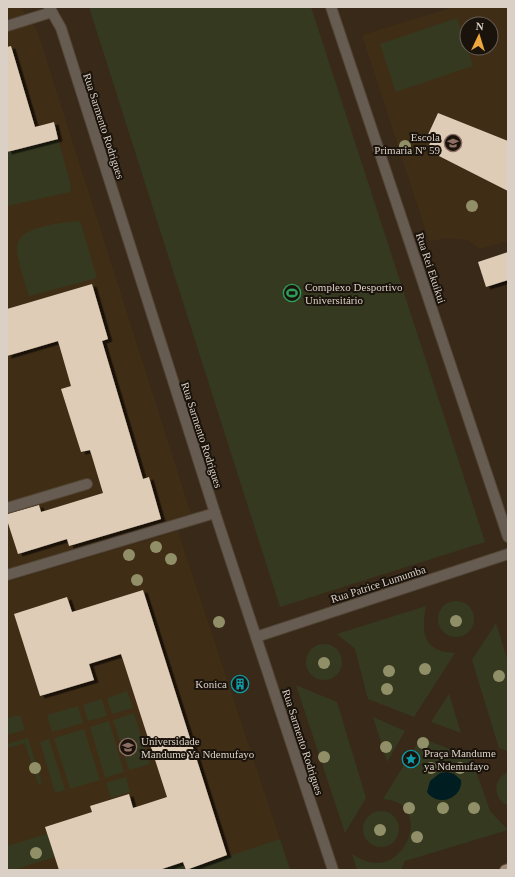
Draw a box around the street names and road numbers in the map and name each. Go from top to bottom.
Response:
street label: Rua Sarmento Rodrigues [81,72,127,180]
street label: Rua Rei Ekuikui [414,231,448,305]
street label: Rua Sarmento Rodrigues [179,381,225,489]
street label: Rua Patrice Lumumba [329,563,427,605]
street label: Rua Sarmento Rodrigues [280,688,326,796]

